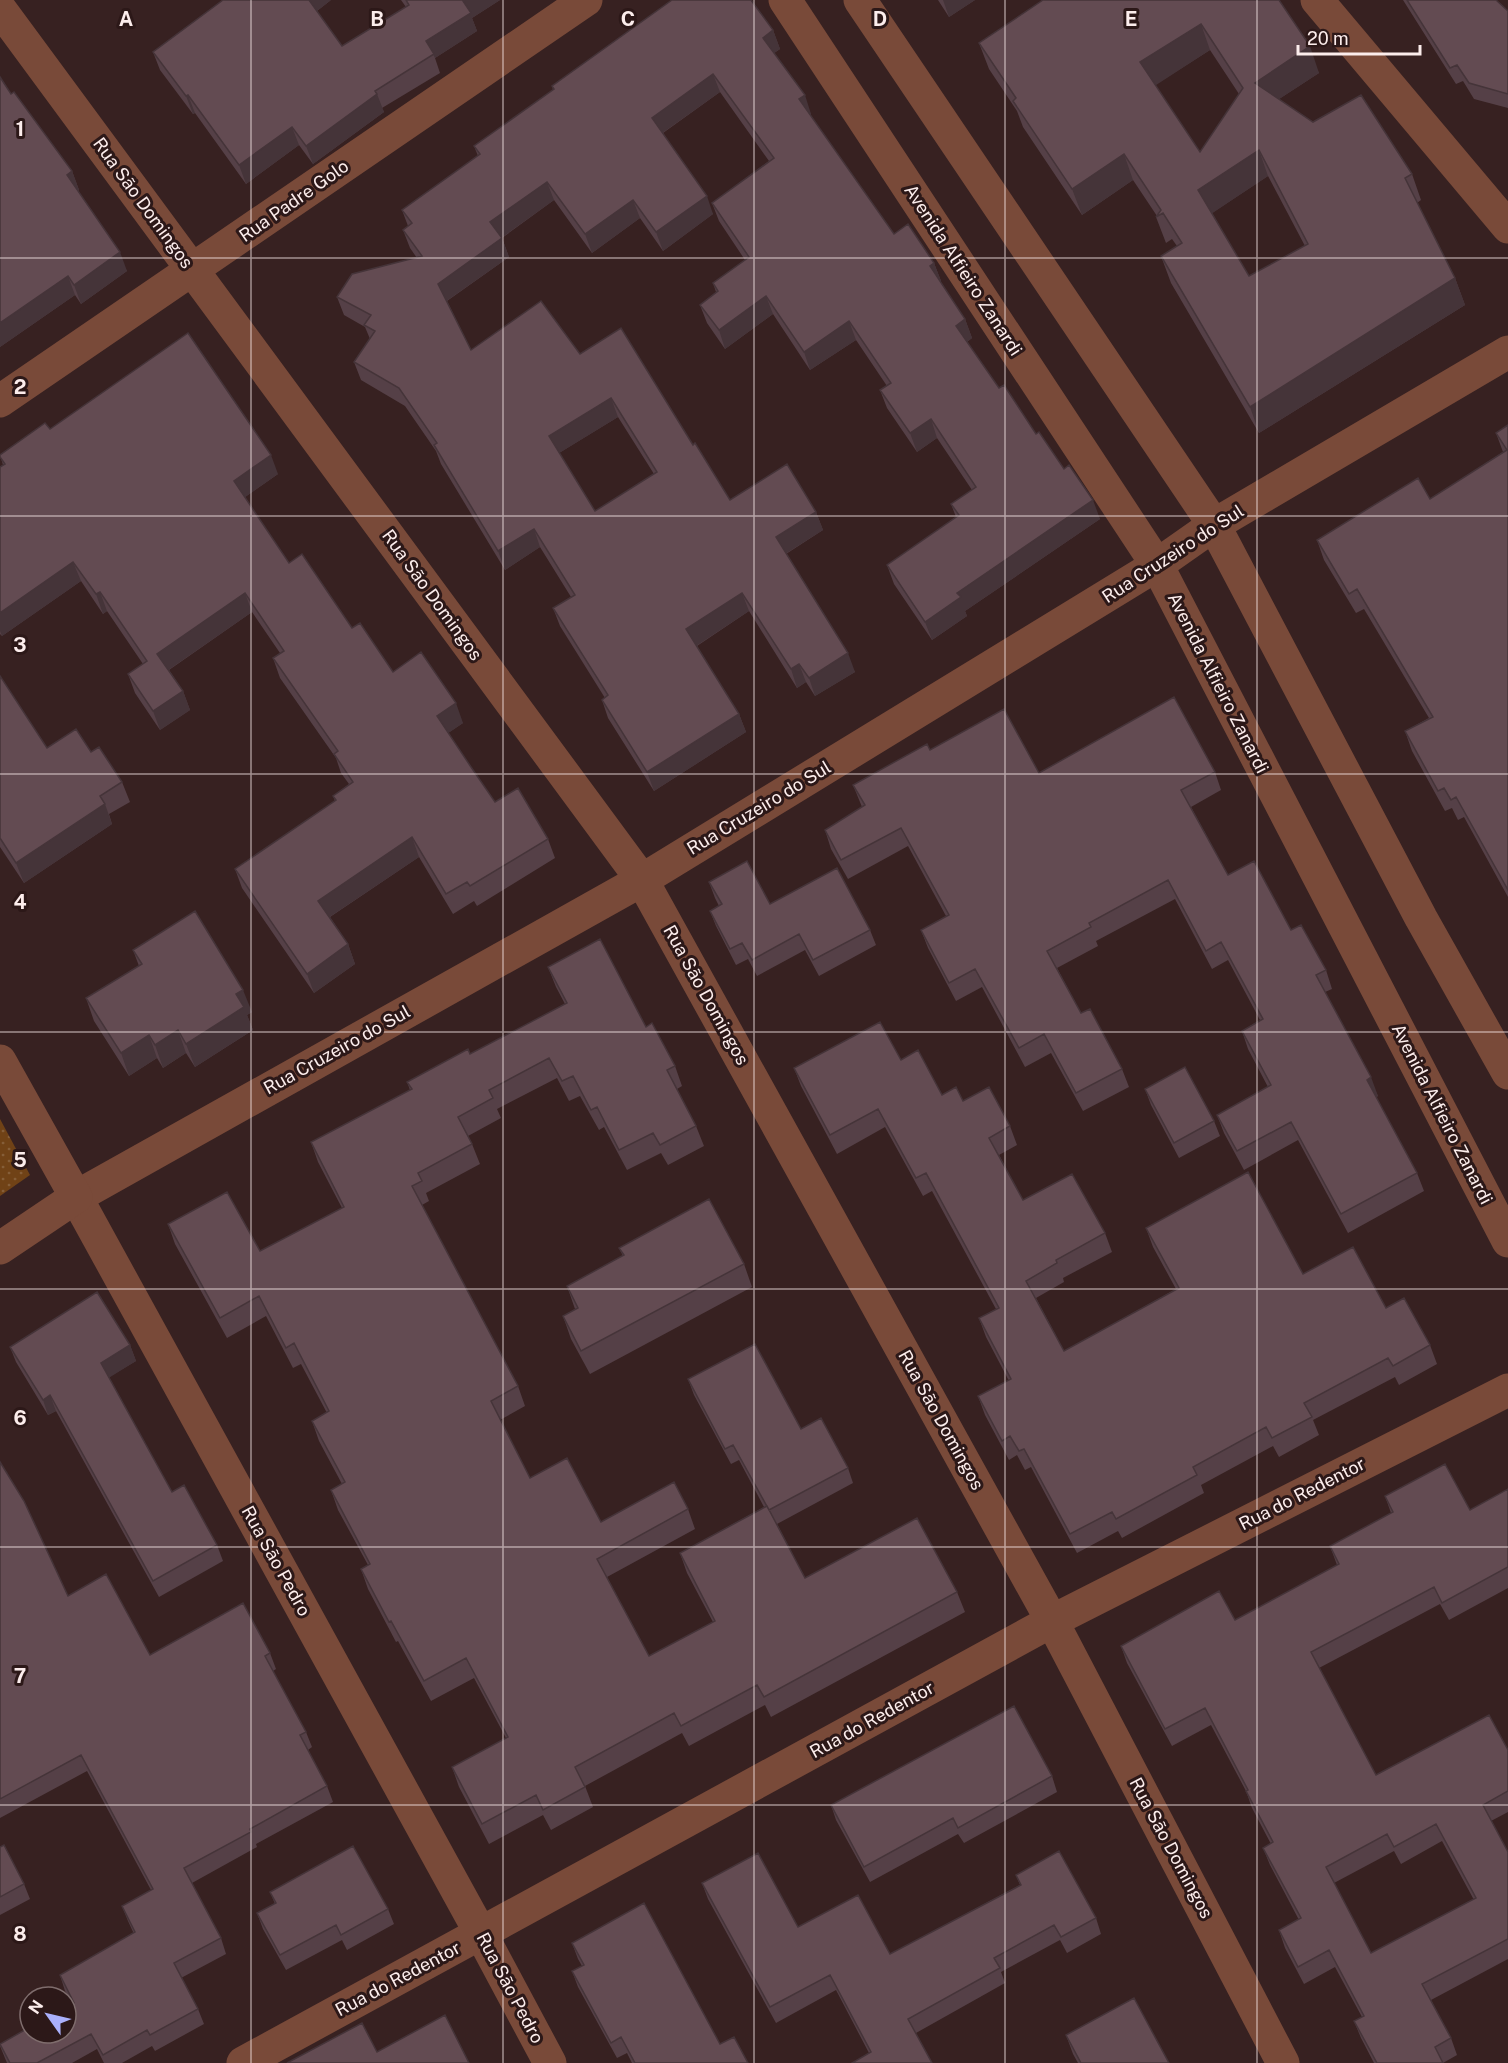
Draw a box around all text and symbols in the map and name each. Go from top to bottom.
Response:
text: A [119,7,133,31]
text: B [370,7,384,31]
text: C [621,7,635,31]
text: D [873,7,887,31]
text: E [1125,7,1137,31]
scale bar [1298,18,1420,56]
text: 20 m [1307,28,1349,49]
text: 1 [16,117,24,141]
street label: Rua São Domingos [89,133,198,272]
street label: Rua Padre Golo [235,155,352,246]
street label: Avenida Alfieiro Zanardi [900,180,1027,359]
text: 2 [14,375,26,399]
street label: Rua Cruzeiro do Sul [1098,500,1247,607]
street label: Rua São Domingos [378,525,487,664]
street label: Avenida Alfieiro Zanardi [1164,589,1273,777]
text: 3 [13,633,27,657]
street label: Rua Cruzeiro do Sul [683,756,835,859]
text: 4 [13,890,27,914]
street label: Rua São Domingos [659,921,754,1068]
street label: Rua Cruzeiro do Sul [260,1001,414,1099]
street label: Avenida Alfieiro Zanardi [1388,1020,1497,1208]
text: 5 [13,1148,27,1172]
street label: Rua São Domingos [894,1346,989,1493]
text: 6 [13,1406,27,1430]
street label: Rua do Redentor [1235,1453,1368,1534]
street label: Rua São Pedro [238,1502,315,1619]
text: 7 [14,1664,26,1688]
street label: Rua do Redentor [806,1677,938,1762]
street label: Rua São Domingos [1125,1774,1217,1922]
text: 8 [13,1922,27,1946]
street label: Rua São Pedro [472,1929,548,2047]
street label: Rua do Redentor [332,1937,464,2020]
north arrow [18,1985,78,2045]
text: N [25,1996,47,2017]

